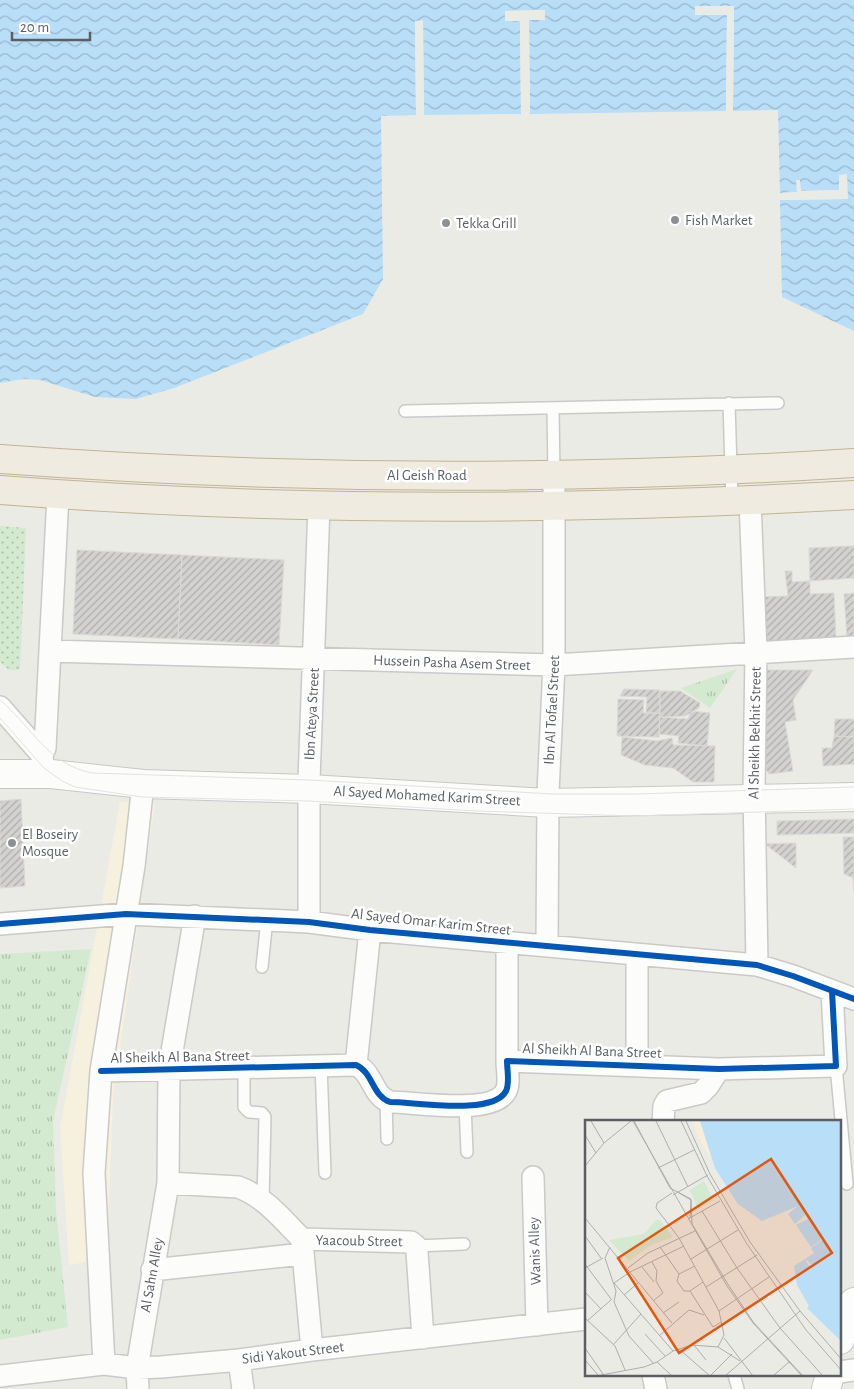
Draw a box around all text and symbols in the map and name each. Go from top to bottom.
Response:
scale bar [12,10,90,42]
text: 20 m [20,20,49,35]
place label: Fish Market [685,213,753,228]
marker: Fish Market [669,214,681,226]
place label: Tekka Grill [456,216,517,231]
marker: Tekka Grill [440,217,452,229]
street label: Al Geish Road [387,468,467,483]
street label: Hussein Pasha Asem Street [373,653,531,673]
street label: Ibn Al Tofael Street [542,655,562,765]
street label: Al Sheikh Bekhit Street [746,666,764,800]
street label: Ibn Ateya Street [302,667,322,761]
street label: Al Sayed Mohamed Karim Street [333,784,521,808]
place label: El Boseiry Mosque [22,827,79,859]
marker: El Boseiry Mosque [6,837,18,849]
street label: Al Sayed Omar Karim Street [350,906,512,938]
street label: Al Sheikh Al Bana Street [522,1041,662,1061]
street label: Al Sheikh Al Bana Street [110,1048,250,1066]
inset map [585,1120,842,1376]
street label: Wanis Alley [526,1216,544,1285]
street label: Yaacoub Street [315,1233,403,1249]
street label: Al Sahn Alley [138,1236,166,1314]
street label: Sidi Yakout Street [241,1339,345,1367]

